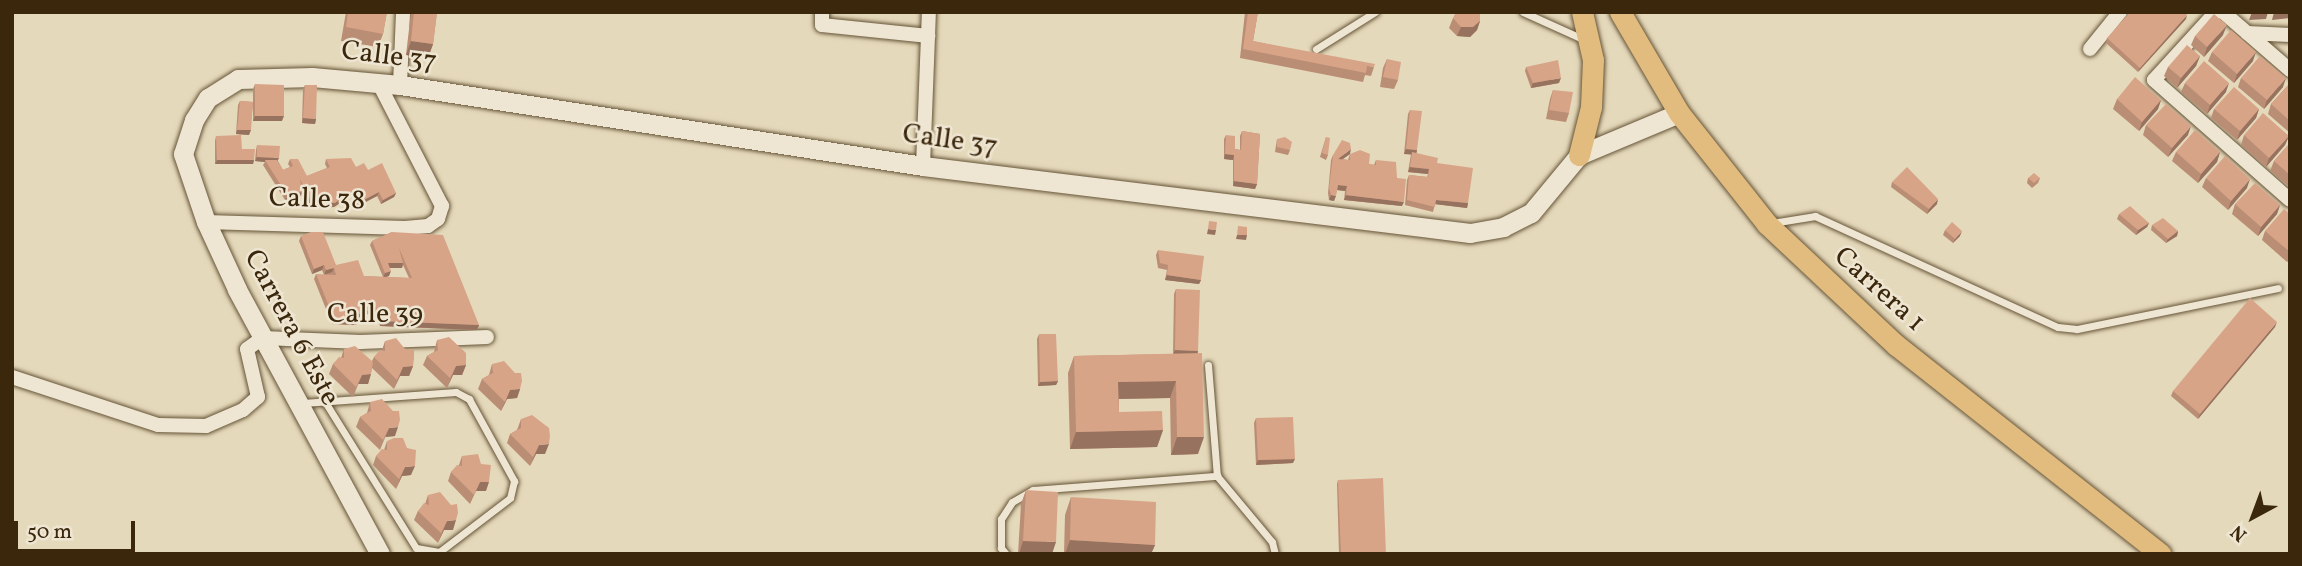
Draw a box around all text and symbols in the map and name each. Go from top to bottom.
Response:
street label: Calle 37 [339,34,439,80]
street label: Calle 37 [900,118,1000,164]
street label: Calle 38 [268,182,366,218]
street label: Carrera 1 [1826,240,1932,340]
street label: Carrera 6 Este [236,244,346,412]
street label: Calle 39 [327,298,423,332]
north arrow [2218,482,2288,552]
scale bar [18,506,138,550]
text: 50 m [27,518,72,547]
text: N [2225,519,2253,547]

